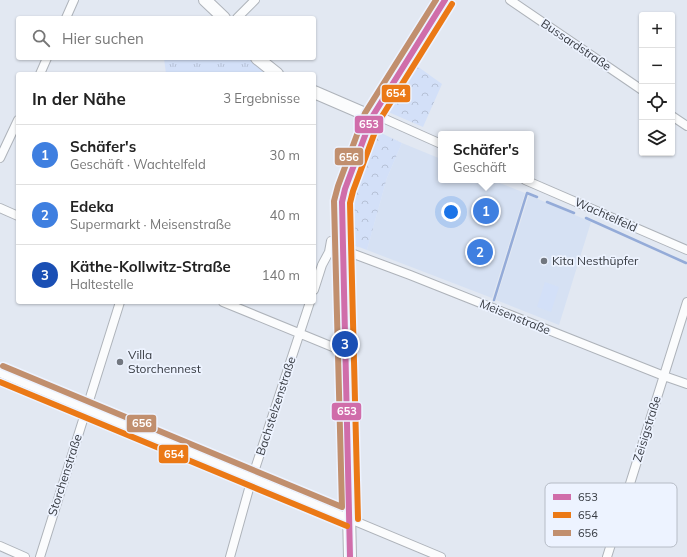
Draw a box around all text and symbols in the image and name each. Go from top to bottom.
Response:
map controls [639,12,675,156]
button: + [639,12,675,48]
search box [16,16,316,60]
street label: Bussardstraße [538,16,614,74]
icon: search [30,27,52,49]
text: Hier suchen [62,29,144,48]
button: − [639,48,675,84]
line badge: 654 [381,84,411,103]
button: locate [639,84,675,120]
text: 654 [386,86,406,100]
text: In der Nähe [32,88,126,109]
text: 3 Ergebnisse [223,90,300,106]
line badge: 653 [354,115,384,134]
text: 653 [359,117,379,131]
button: layers [639,120,675,156]
popup [438,131,534,183]
text: Schäfer's [70,137,136,156]
text: Schäfer's [453,140,519,159]
text: 1 [41,147,49,163]
text: 30 m [270,147,300,163]
line badge: 656 [334,147,364,166]
text: 656 [339,150,359,164]
text: Geschäft · Wachtelfeld [70,156,206,172]
text: Geschäft [453,159,506,175]
street label: Wachtelfeld [573,194,640,235]
pin: 1 [473,196,499,226]
text: Edeka [70,197,114,216]
your location [441,202,461,222]
text: 2 [41,207,49,223]
text: 40 m [270,207,300,223]
text: Supermarkt · Meisenstraße [70,216,231,232]
pin: 2 [467,237,493,267]
place label: Kita Nesthüpfer [552,253,639,268]
marker: Kita Nesthüpfer [539,256,549,266]
text: Käthe-Kollwitz-Straße [70,257,231,276]
text: 3 [41,267,49,283]
text: 140 m [262,267,300,283]
text: Haltestelle [70,276,134,292]
street label: Meisenstraße [478,296,553,338]
pin: 3 [332,329,358,359]
place label: Villa Storchennest [128,347,201,376]
street label: Bachstelzenstraße [252,354,299,457]
marker: Villa Storchennest [115,357,125,367]
street label: Zeisigstraße [629,394,664,464]
line badge: 653 [331,402,362,421]
text: 653 [337,404,357,418]
line badge: 656 [126,414,157,433]
text: 656 [132,416,152,430]
street label: Storchenstraße [44,432,85,518]
line badge: 654 [158,444,189,464]
text: 654 [164,447,184,461]
legend [545,483,677,547]
text: 653 [578,490,598,504]
text: 654 [578,508,598,522]
text: 656 [578,526,598,540]

